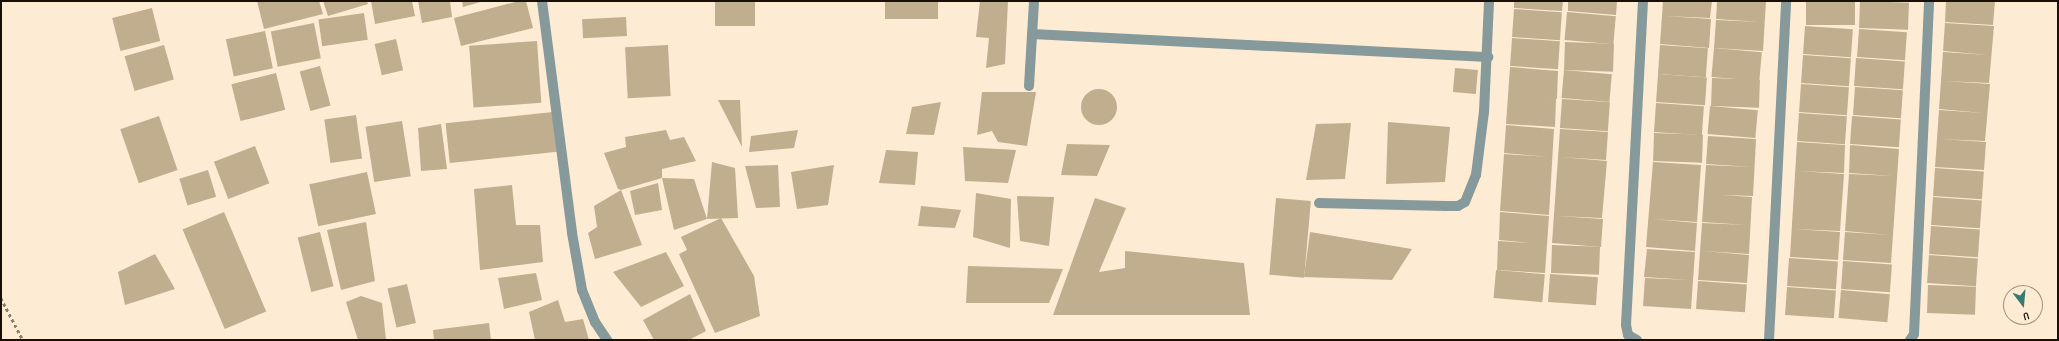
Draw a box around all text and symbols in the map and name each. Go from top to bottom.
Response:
north arrow [2003,285,2043,325]
text: U [2022,309,2031,323]

